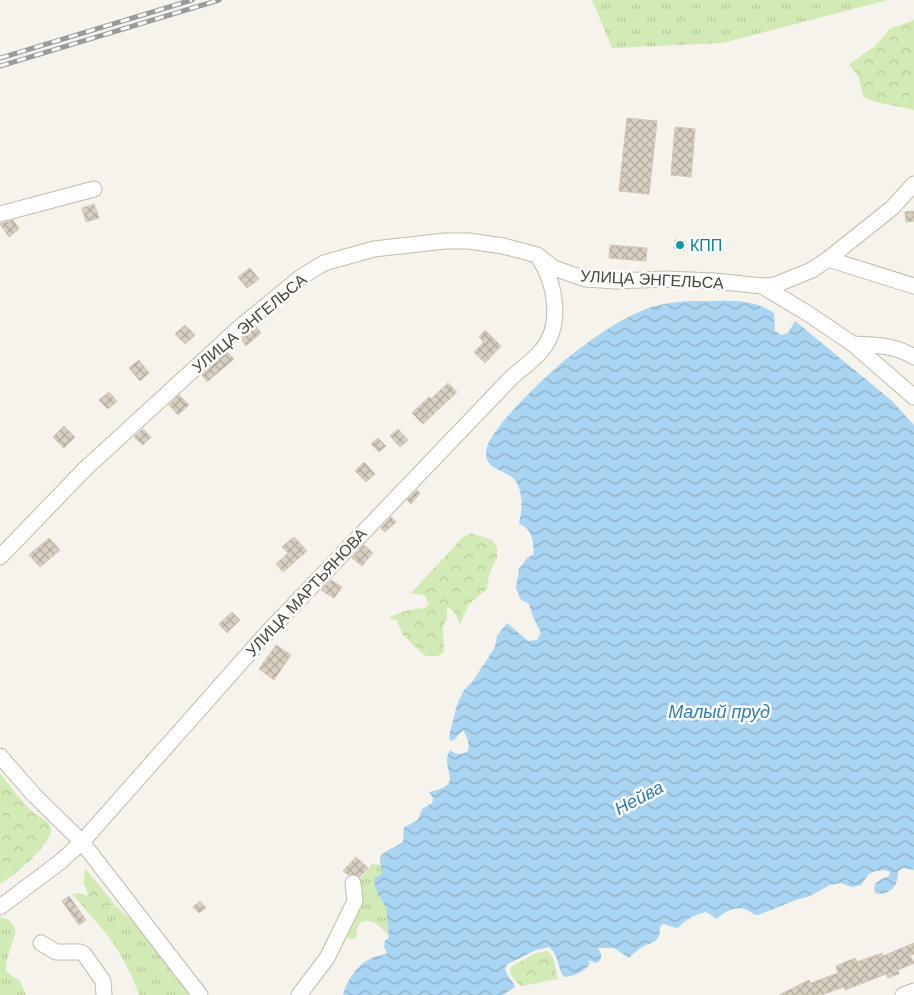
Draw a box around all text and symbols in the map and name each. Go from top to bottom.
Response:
place label: КПП [690,237,722,254]
marker: КПП [674,239,686,251]
street label: УЛИЦА ЭНГЕЛЬСА [580,267,724,292]
street label: УЛИЦА ЭНГЕЛЬСА [189,271,310,376]
street label: УЛИЦА МАРТЬЯНОВА [243,525,370,660]
water label: Малый пруд [668,702,770,722]
water label: Нейва [611,777,667,819]

